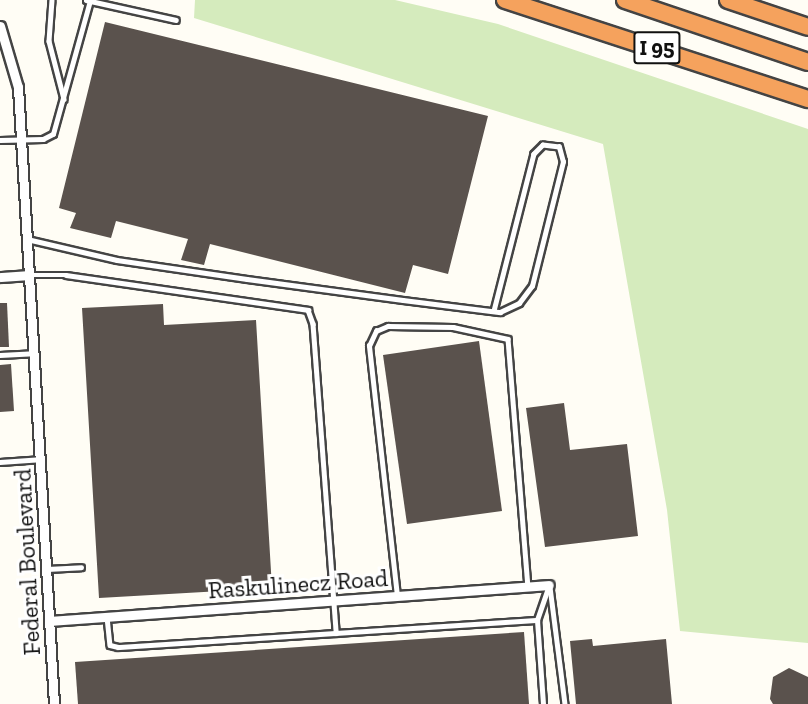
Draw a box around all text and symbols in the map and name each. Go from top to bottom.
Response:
road number: I 95 [633,29,681,67]
street label: Federal Boulevard [8,468,46,656]
street label: Raskulinecz Road [207,563,389,605]

